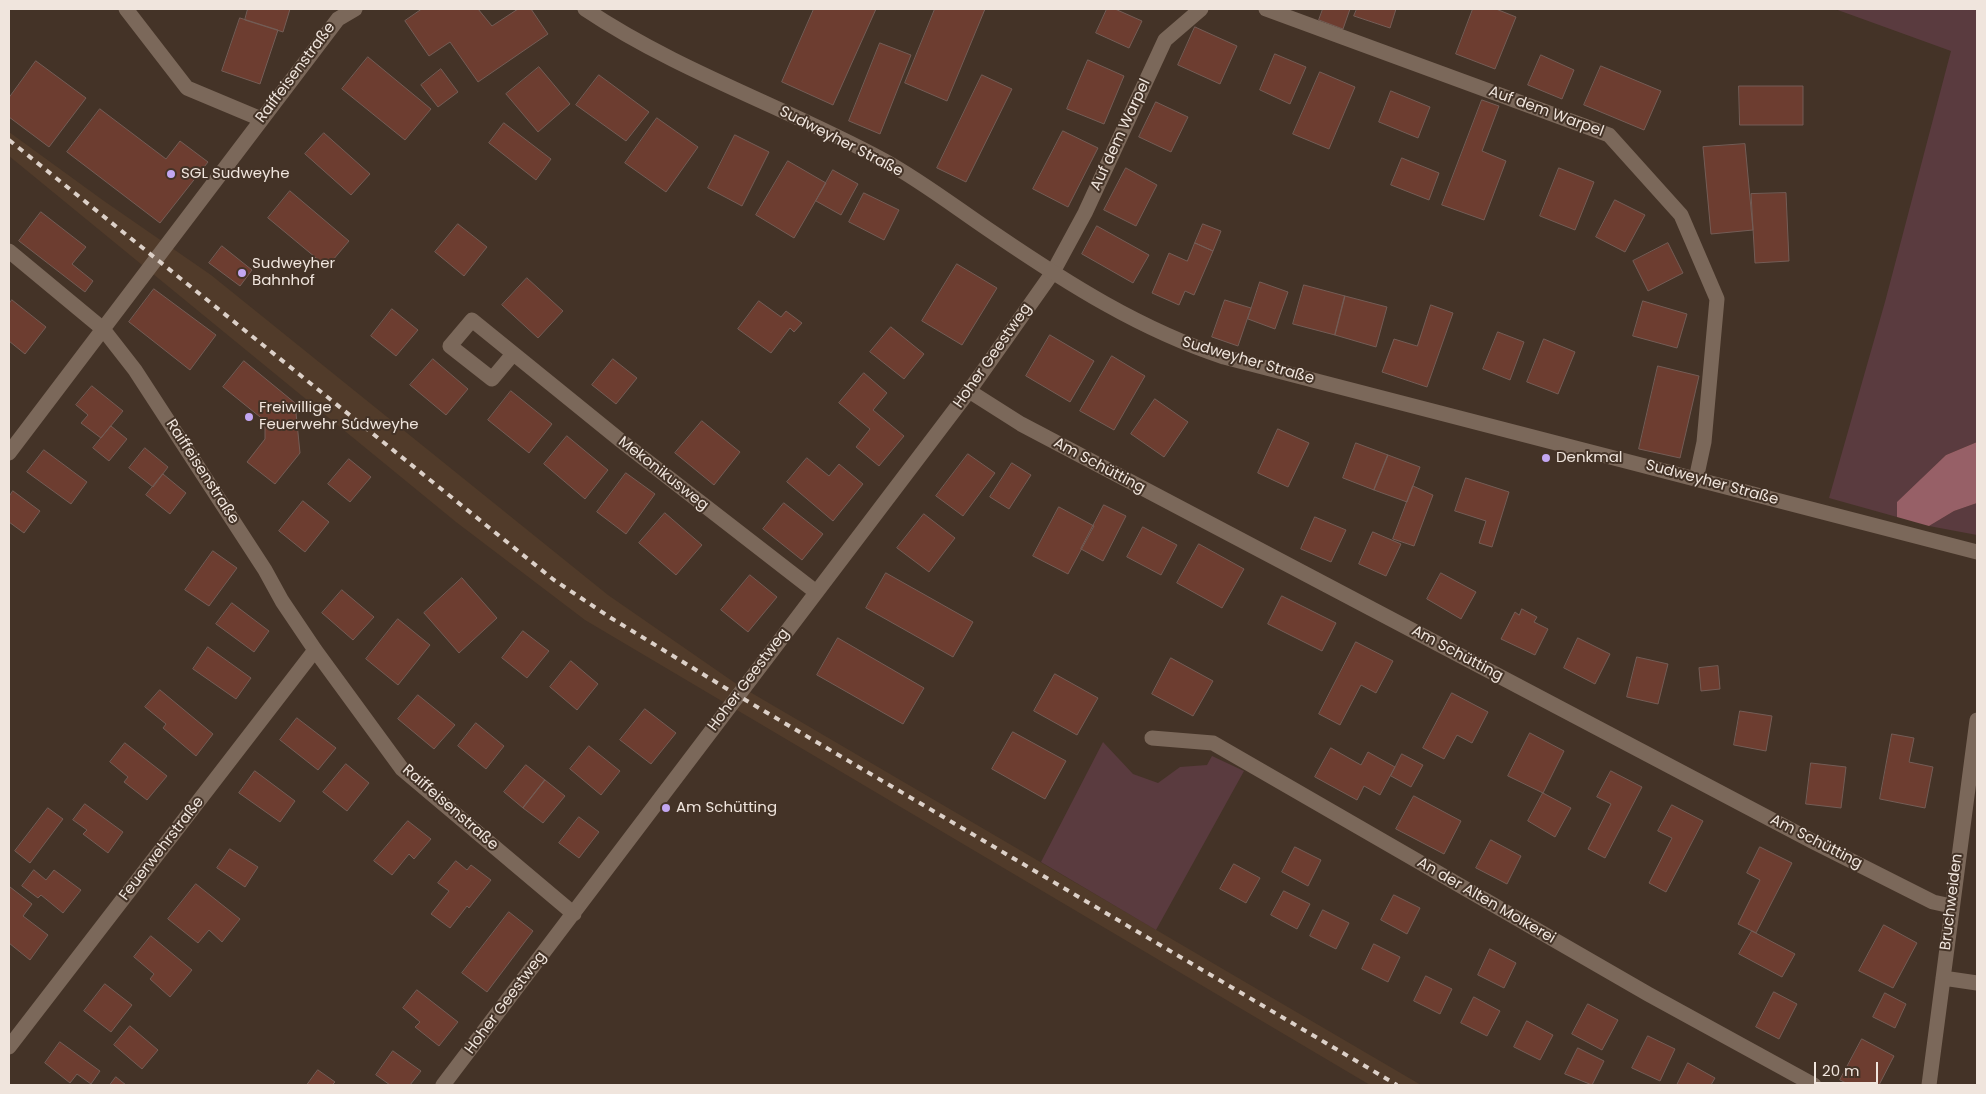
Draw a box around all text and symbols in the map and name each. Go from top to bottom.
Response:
street label: Raiffeisenstraße [252,19,340,127]
street label: Auf dem Warpel [1087,76,1155,194]
street label: Auf dem Warpel [1486,83,1606,141]
street label: Sudweyher Straße [776,103,906,181]
place label: SGL Sudweyhe [181,165,289,183]
marker: SGL Sudweyhe [165,168,177,180]
place label: Sudweyher Bahnhof [252,255,335,290]
marker: Sudweyher Bahnhof [236,267,248,279]
street label: Hoher Geestweg [950,300,1036,412]
street label: Sudweyher Straße [1180,334,1316,388]
place label: Freiwillige Feuerwehr Sudweyhe [259,399,419,434]
marker: Freiwillige Feuerwehr Sudweyhe [243,411,255,423]
street label: Raiffeisenstraße [161,416,243,528]
street label: Mekonikusweg [614,433,712,515]
street label: Am Schütting [1050,434,1148,498]
place label: Denkmal [1556,449,1623,467]
marker: Denkmal [1540,452,1552,464]
street label: Sudweyher Straße [1644,457,1780,509]
street label: Am Schütting [1408,622,1506,686]
street label: Hoher Geestweg [705,625,793,735]
street label: Raiffeisenstraße [398,761,502,855]
street label: Feuerwehrstraße [116,794,208,904]
place label: Am Schütting [676,799,777,817]
marker: Am Schütting [660,802,672,814]
street label: Am Schütting [1767,811,1865,873]
street label: Bruchweiden [1937,853,1967,951]
street label: An der Alten Molkerei [1414,854,1558,948]
street label: Hoher Geestweg [462,948,550,1058]
scale bar [1816,1052,1880,1084]
text: 20 m [1822,1060,1860,1081]

